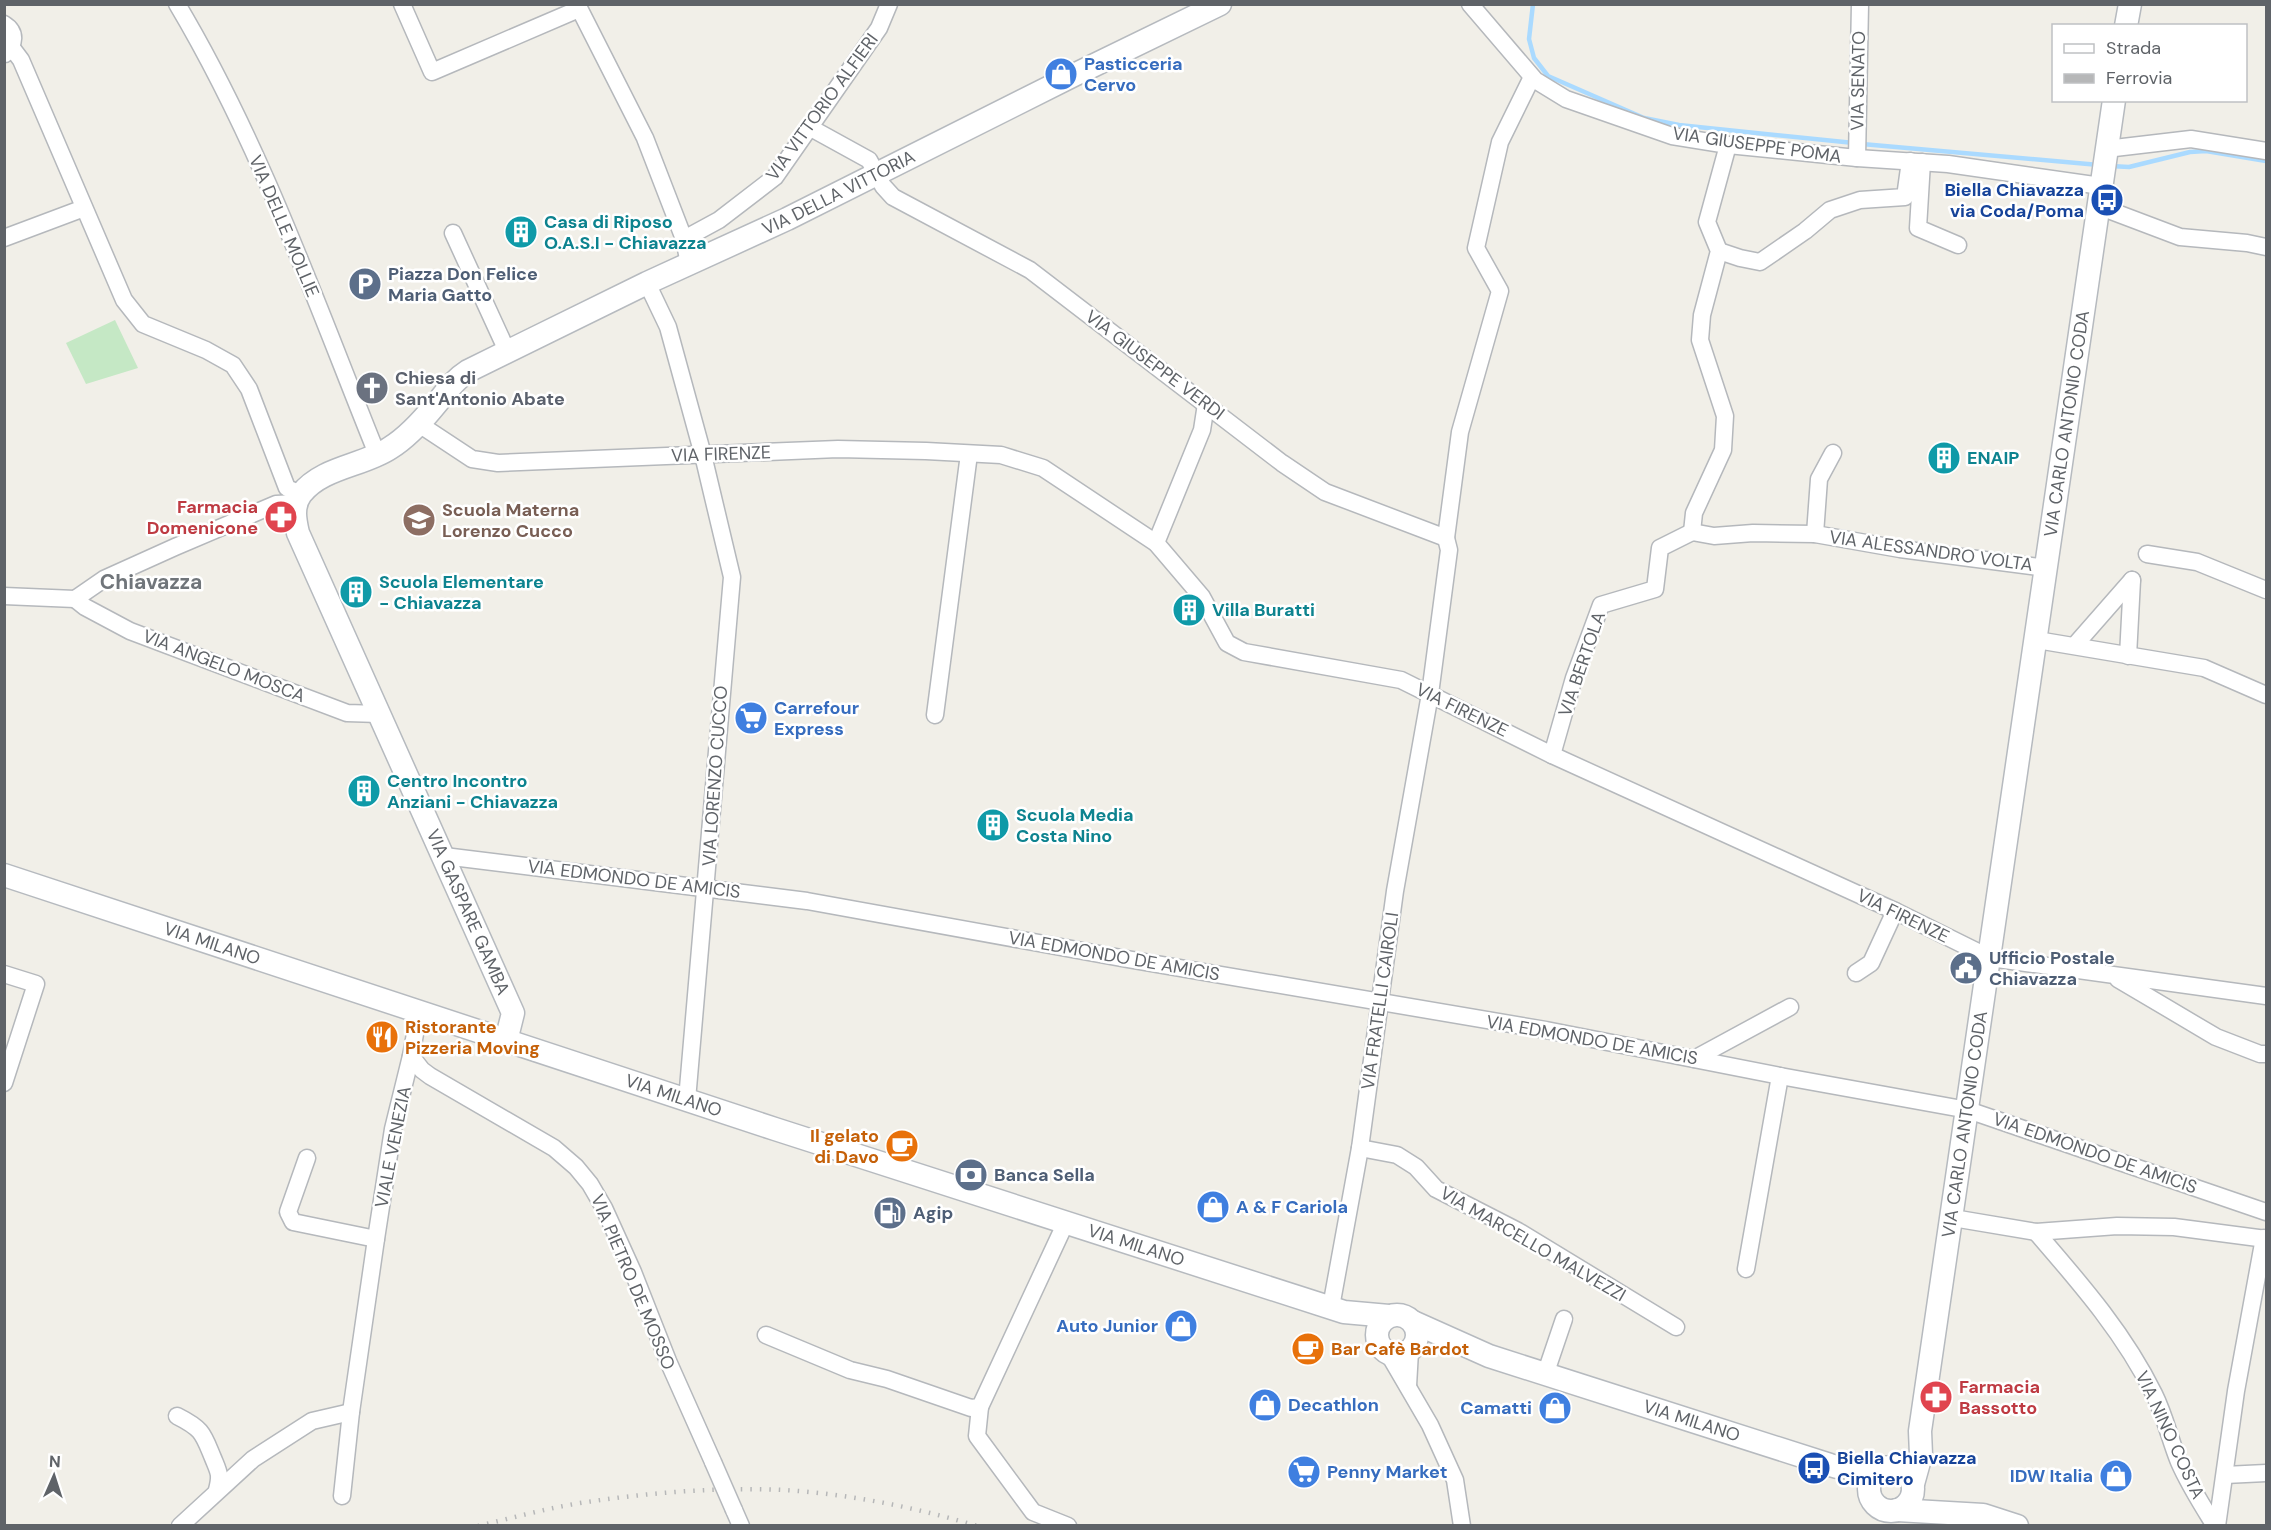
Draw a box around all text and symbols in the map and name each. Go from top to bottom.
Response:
legend [2052,24,2247,102]
street label: VIA VITTORIO ALFIERI [760,28,884,186]
street label: VIA SENATO [1845,31,1871,131]
text: Strada [2106,36,2161,60]
place label: Pasticceria Cervo [1084,52,1183,97]
shop icon: Pasticceria Cervo [1043,56,1079,92]
text: Ferrovia [2106,66,2172,90]
street label: VIA GIUSEPPE POMA [1671,121,1843,169]
street label: VIA DELLA VITTORIA [758,145,919,241]
street label: VIA DELLE MOLLIE [243,151,325,301]
place label: Biella Chiavazza via Coda/Poma [1944,178,2084,223]
bus stop icon: Biella Chiavazza via Coda/Poma [2089,182,2125,218]
place label: Casa di Riposo O.A.S.I - Chiavazza [544,210,707,255]
building icon: Casa di Riposo O.A.S.I - Chiavazza [503,214,539,250]
place label: Piazza Don Felice Maria Gatto [388,262,538,307]
parking icon: Piazza Don Felice Maria Gatto [347,266,383,302]
street label: VIA GIUSEPPE VERDI [1080,305,1230,425]
street label: VIA CARLO ANTONIO CODA [2038,309,2095,539]
place label: Chiesa di Sant'Antonio Abate [395,366,565,411]
church icon: Chiesa di Sant'Antonio Abate [354,370,390,406]
street label: VIA FIRENZE [671,440,771,468]
building icon: ENAIP [1926,440,1962,476]
place label: ENAIP [1967,446,2019,470]
place label: Farmacia Domenicone [147,495,258,540]
place label: Scuola Materna Lorenzo Cucco [442,498,579,543]
pharmacy icon: Farmacia Domenicone [263,499,299,535]
school or university icon: Scuola Materna Lorenzo Cucco [401,502,437,538]
street label: VIA ALESSANDRO VOLTA [1828,525,2034,577]
district label: Chiavazza [100,568,202,596]
place label: Scuola Elementare - Chiavazza [379,570,544,615]
building icon: Scuola Elementare - Chiavazza [338,574,374,610]
building icon: Villa Buratti [1171,592,1207,628]
place label: Villa Buratti [1212,598,1315,622]
street label: VIA BERTOLA [1553,608,1611,720]
street label: VIA ANGELO MOSCA [139,624,309,708]
street label: VIA FIRENZE [1412,677,1512,743]
street label: VIA LORENZO CUCCO [697,685,733,867]
place label: Carrefour Express [774,696,859,741]
supermarket icon: Carrefour Express [733,700,769,736]
place label: Centro Incontro Anziani - Chiavazza [387,769,558,814]
building icon: Centro Incontro Anziani - Chiavazza [346,773,382,809]
place label: Scuola Media Costa Nino [1016,803,1134,848]
building icon: Scuola Media Costa Nino [975,807,1011,843]
street label: VIA GASPARE GAMBA [421,825,515,999]
street label: VIA EDMONDO DE AMICIS [526,854,742,904]
street label: VIA FIRENZE [1853,883,1953,949]
street label: VIA FRATELLI CAIROLI [1356,911,1404,1091]
street label: VIA MILANO [161,916,263,971]
street label: VIA EDMONDO DE AMICIS [1006,926,1222,986]
place label: Ufficio Postale Chiavazza [1989,946,2115,991]
public building icon: Ufficio Postale Chiavazza [1948,950,1984,986]
street label: VIA CARLO ANTONIO CODA [1936,1009,1993,1239]
street label: VIA EDMONDO DE AMICIS [1484,1010,1700,1070]
place label: Ristorante Pizzeria Moving [405,1015,540,1060]
restaurant icon: Ristorante Pizzeria Moving [364,1019,400,1055]
street label: VIA MILANO [622,1069,725,1123]
street label: VIALE VENEZIA [369,1084,417,1210]
street label: VIA EDMONDO DE AMICIS [1990,1107,2200,1199]
place label: Il gelato di Davo [810,1124,879,1169]
cafe icon: Il gelato di Davo [884,1128,920,1164]
bank icon: Banca Sella [953,1157,989,1193]
place label: Banca Sella [994,1163,1095,1187]
street label: VIA MARCELLO MALVEZZI [1436,1181,1630,1307]
shop icon: A & F Cariola [1195,1189,1231,1225]
street label: VIA PIETRO DE MOSSO [585,1191,681,1374]
fuel station icon: Agip [872,1195,908,1231]
place label: A & F Cariola [1236,1195,1348,1219]
place label: Agip [913,1201,953,1225]
street label: VIA MILANO [1085,1218,1187,1272]
shop icon: Auto Junior [1163,1308,1199,1344]
place label: Auto Junior [1056,1314,1158,1338]
cafe icon: Bar Cafè Bardot [1290,1331,1326,1367]
place label: Bar Cafè Bardot [1331,1337,1469,1361]
street label: VIA NINO COSTA [2130,1367,2210,1503]
place label: Farmacia Bassotto [1959,1375,2040,1420]
pharmacy icon: Farmacia Bassotto [1918,1379,1954,1415]
shop icon: Decathlon [1247,1387,1283,1423]
shop icon: Camatti [1537,1390,1573,1426]
place label: Decathlon [1288,1393,1379,1417]
street label: VIA MILANO [1640,1394,1743,1447]
place label: Camatti [1460,1396,1532,1420]
north arrow [24,1446,84,1506]
place label: Biella Chiavazza Cimitero [1837,1446,1977,1491]
bus stop icon: Biella Chiavazza Cimitero [1796,1450,1832,1486]
text: N [48,1451,61,1472]
supermarket icon: Penny Market [1286,1454,1322,1490]
shop icon: IDW Italia [2098,1458,2134,1494]
place label: Penny Market [1327,1460,1447,1484]
place label: IDW Italia [2010,1464,2093,1488]

